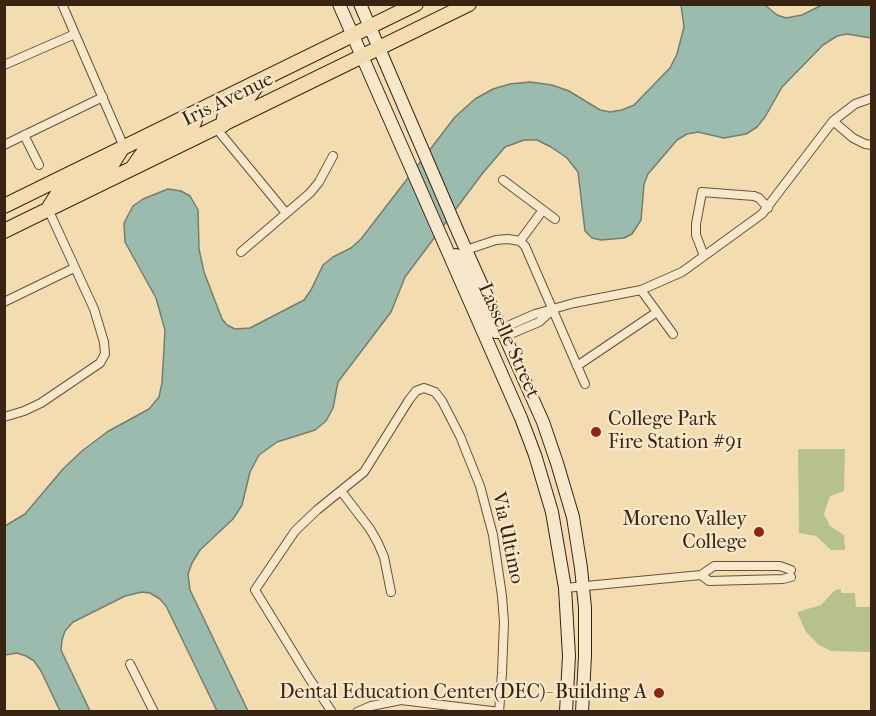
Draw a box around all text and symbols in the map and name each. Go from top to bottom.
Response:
street label: Iris Avenue [179,68,277,132]
street label: Lasselle Street [472,280,544,402]
place label: College Park Fire Station #91 [608,408,743,455]
marker: College Park Fire Station #91 [589,425,603,439]
street label: Via Ultimo [486,490,528,586]
place label: Moreno Valley College [623,508,747,555]
marker: Moreno Valley College [752,525,766,539]
place label: Dental Education Center(DEC)- Building A [279,681,647,705]
marker: Dental Education Center(DEC)- Building A [652,686,666,700]

